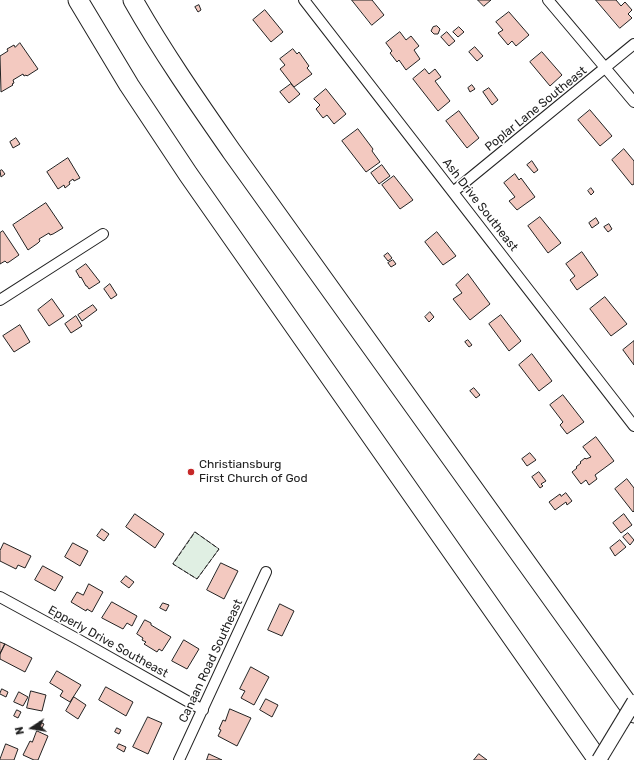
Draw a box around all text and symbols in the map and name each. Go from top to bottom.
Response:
street label: Poplar Lane Southeast [482,64,590,154]
street label: Ash Drive Southeast [439,156,521,254]
place label: Christiansburg First Church of God [199,458,308,486]
marker: Christiansburg First Church of God [186,467,196,477]
street label: Canaan Road Southeast [176,597,246,725]
street label: Epperly Drive Southeast [46,603,170,681]
north arrow [12,708,52,748]
text: N [13,725,27,736]

